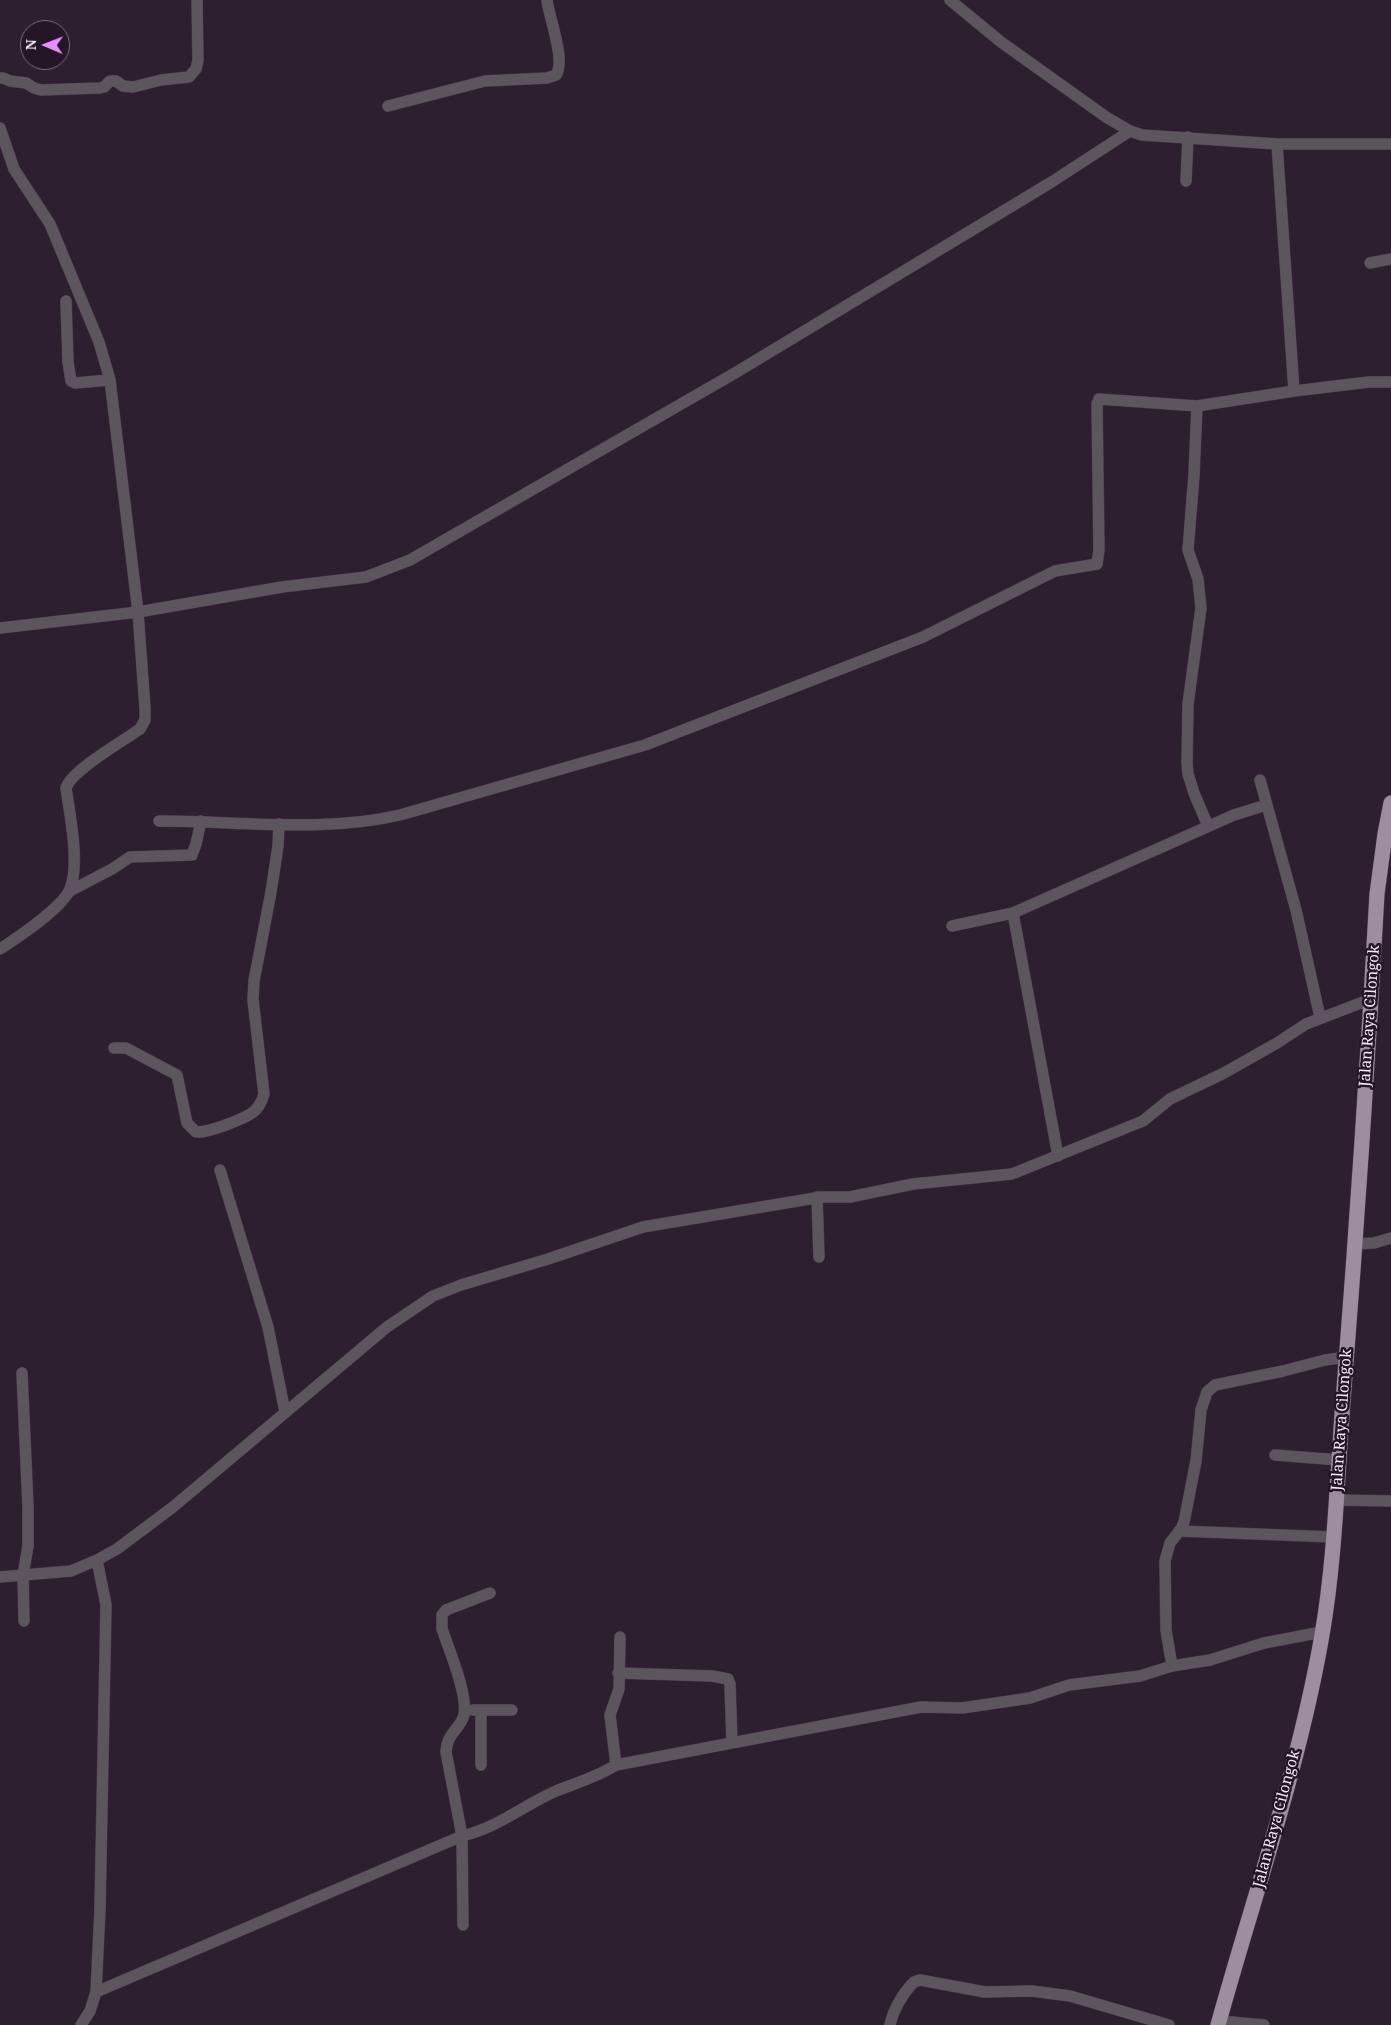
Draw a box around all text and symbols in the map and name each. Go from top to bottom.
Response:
north arrow [20,20,70,70]
text: N [21,39,40,50]
street label: Jalan Raya Cilongok [1356,945,1384,1087]
street label: Jalan Raya Cilongok [1328,1349,1356,1491]
street label: Jalan Raya Cilongok [1250,1748,1304,1890]

